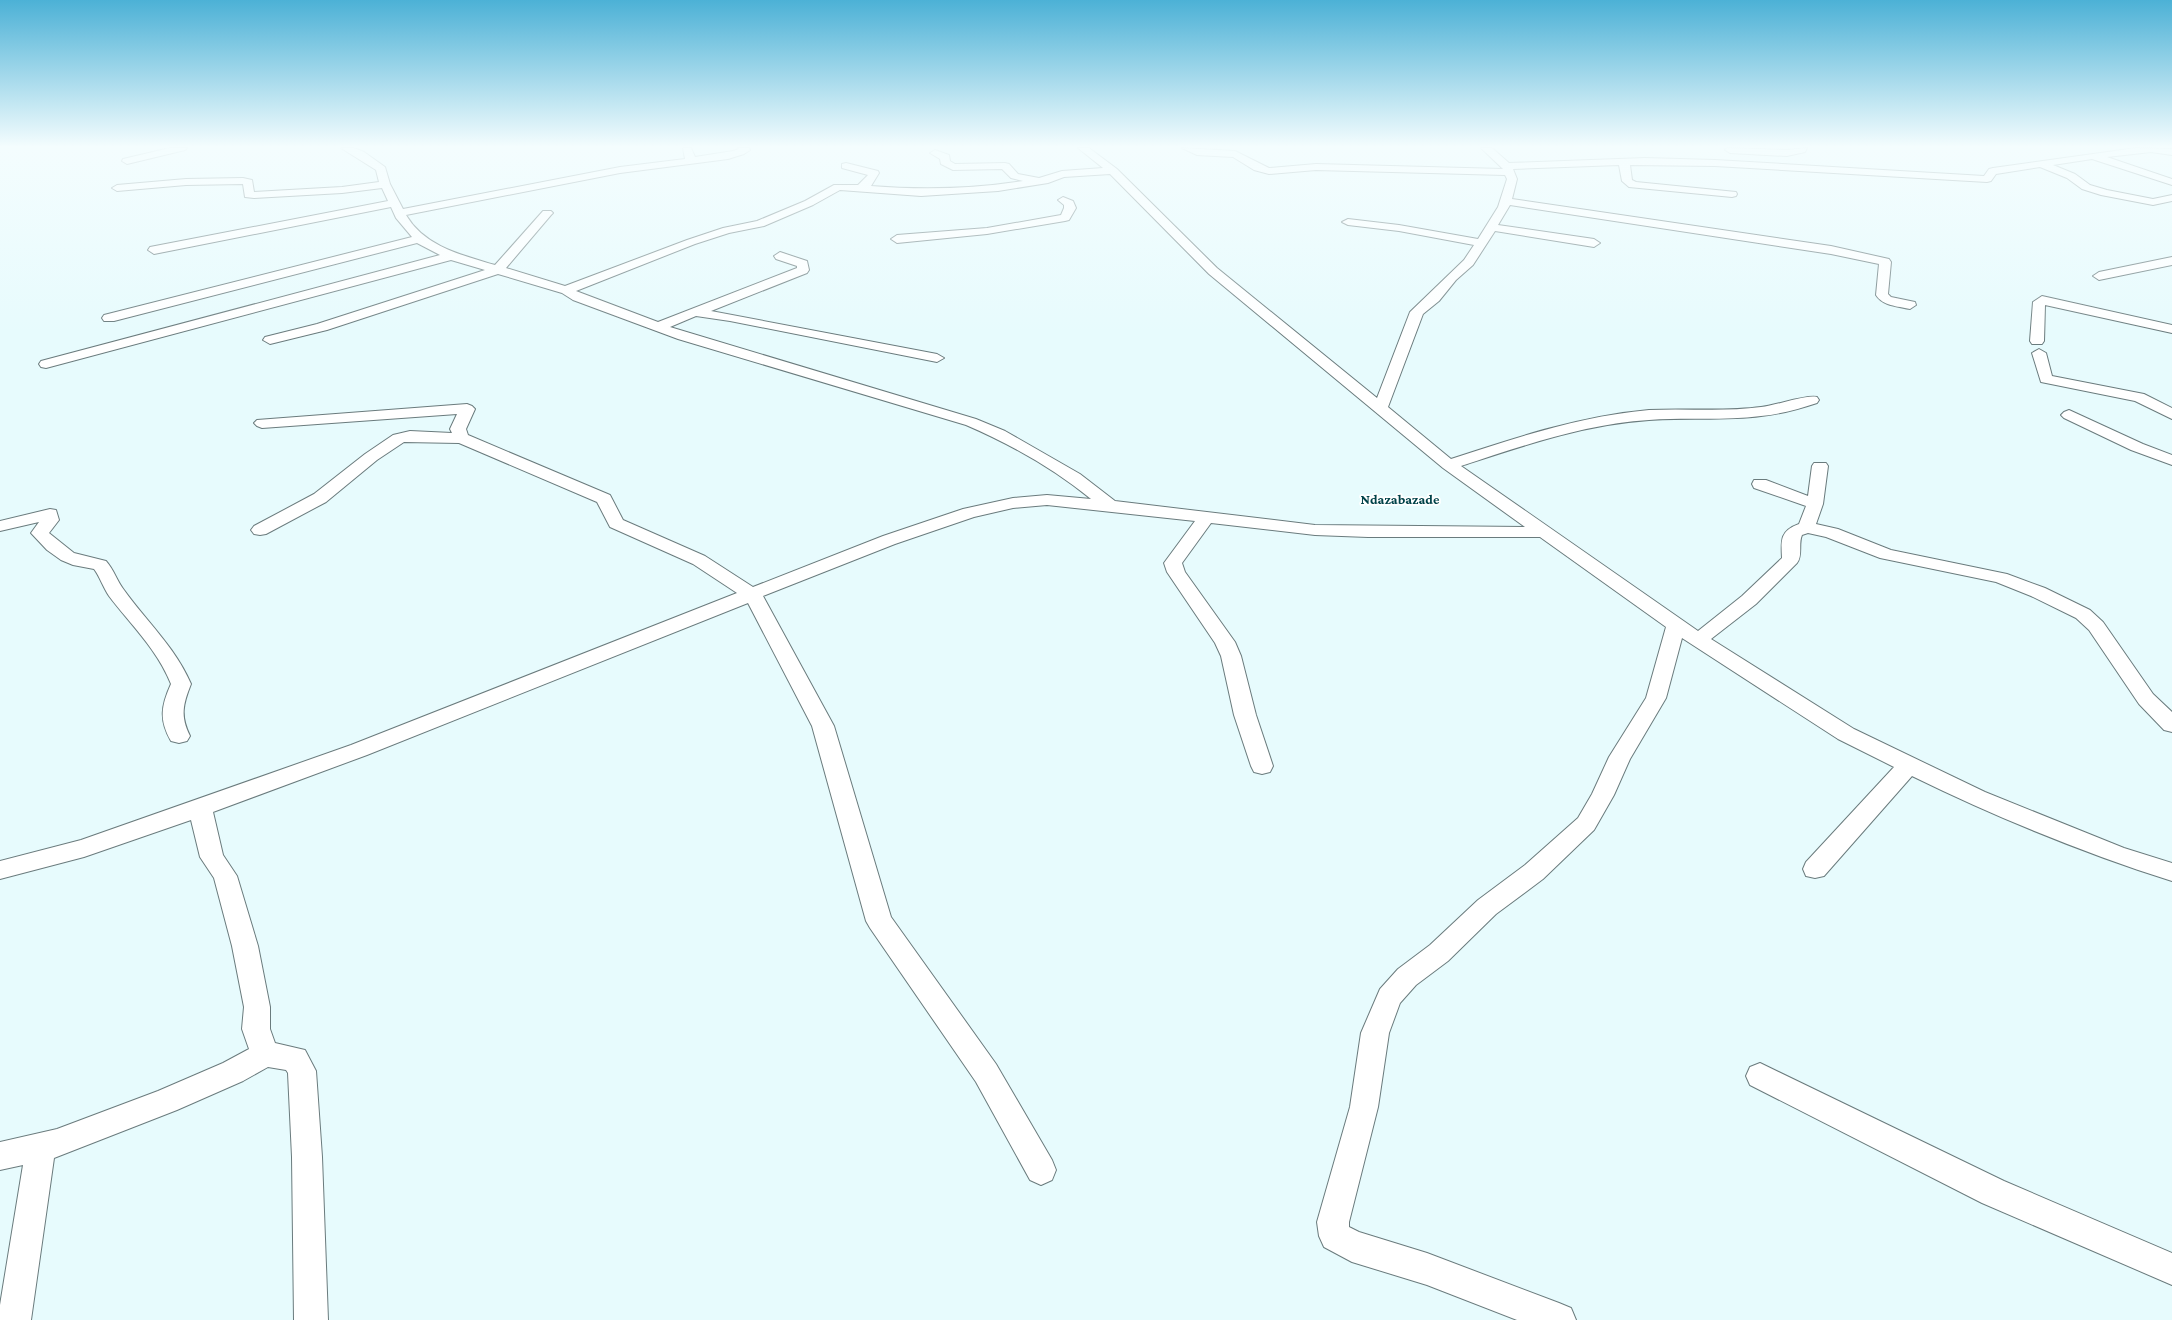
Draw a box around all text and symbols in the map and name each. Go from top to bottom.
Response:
district label: Ndazabazade [1361,491,1440,507]

